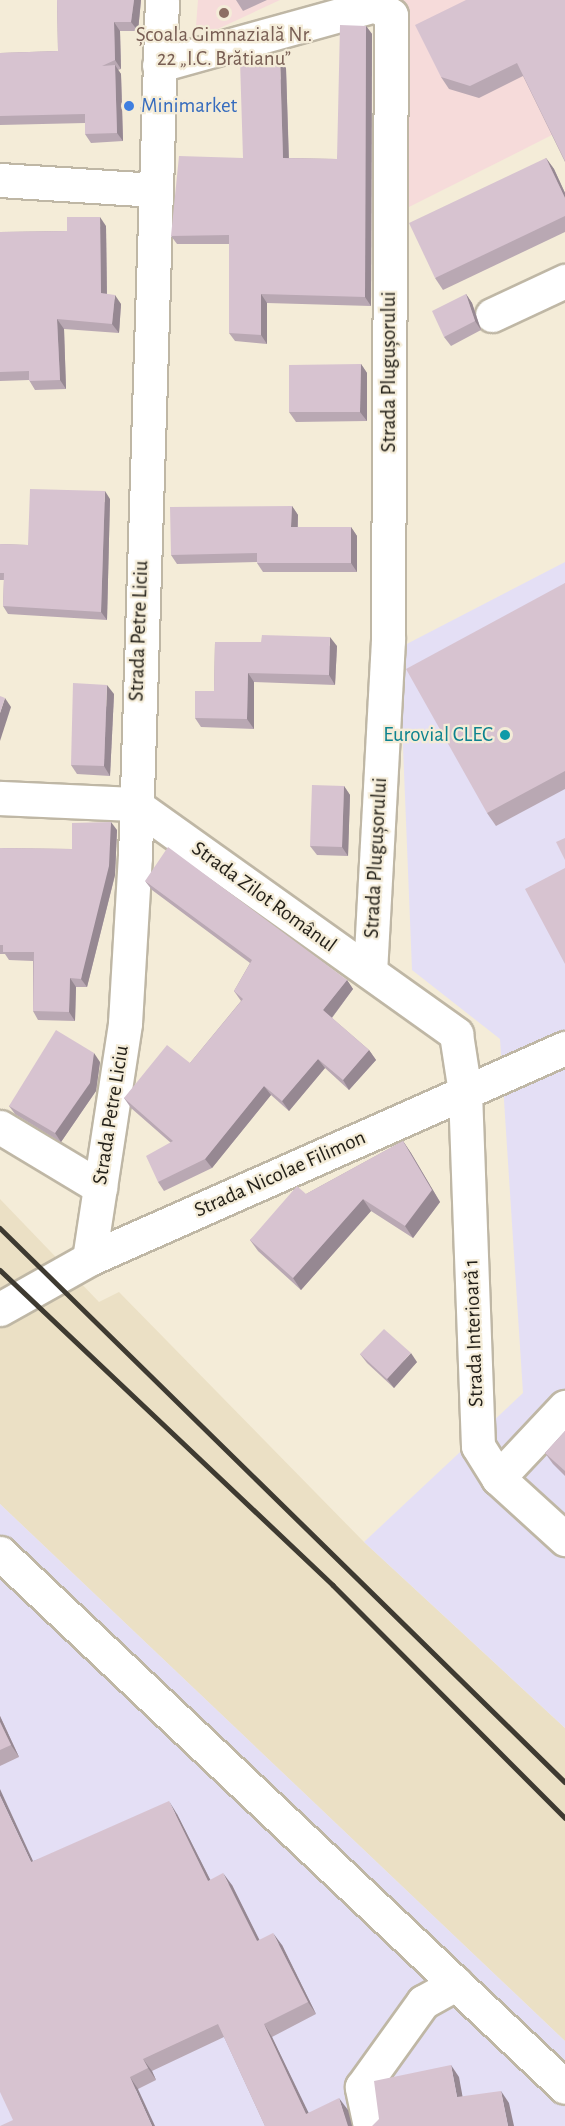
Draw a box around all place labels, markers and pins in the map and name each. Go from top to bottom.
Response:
marker: Școala Gimnazială Nr. 22 „I.C. Brătianu” [217,6,231,20]
place label: Școala Gimnazială Nr. 22 „I.C. Brătianu” [136,22,312,72]
place label: Minimarket [141,93,237,119]
marker: Minimarket [122,99,136,113]
place label: Eurovial CLEC [383,722,493,748]
marker: Eurovial CLEC [498,728,512,742]

